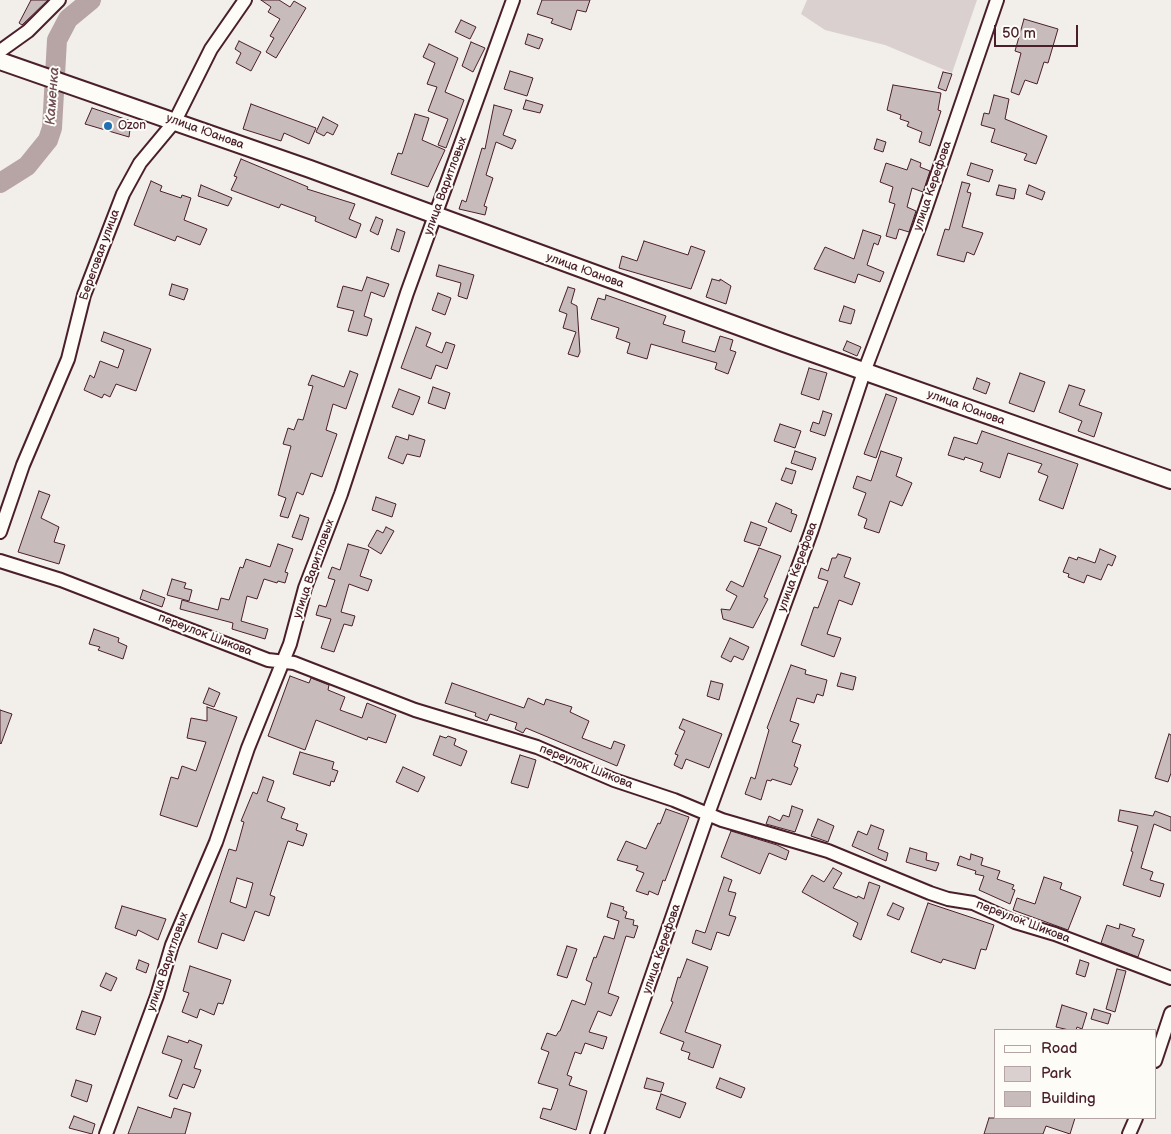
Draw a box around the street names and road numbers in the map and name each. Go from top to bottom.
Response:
street label: улица Юанова [164,111,246,153]
street label: улица Варитловых [422,135,470,237]
street label: улица Керефова [911,139,955,233]
street label: Береговая улица [77,208,123,302]
street label: улица Юанова [544,250,626,292]
street label: улица Юанова [925,387,1007,429]
street label: улица Варитловых [290,518,338,620]
street label: улица Керефова [775,520,821,614]
street label: переулок Шикова [156,610,254,660]
street label: переулок Шикова [537,742,635,792]
street label: переулок Шикова [974,897,1072,947]
street label: улица Керефова [640,902,684,996]
street label: улица Варитловых [144,911,192,1013]

